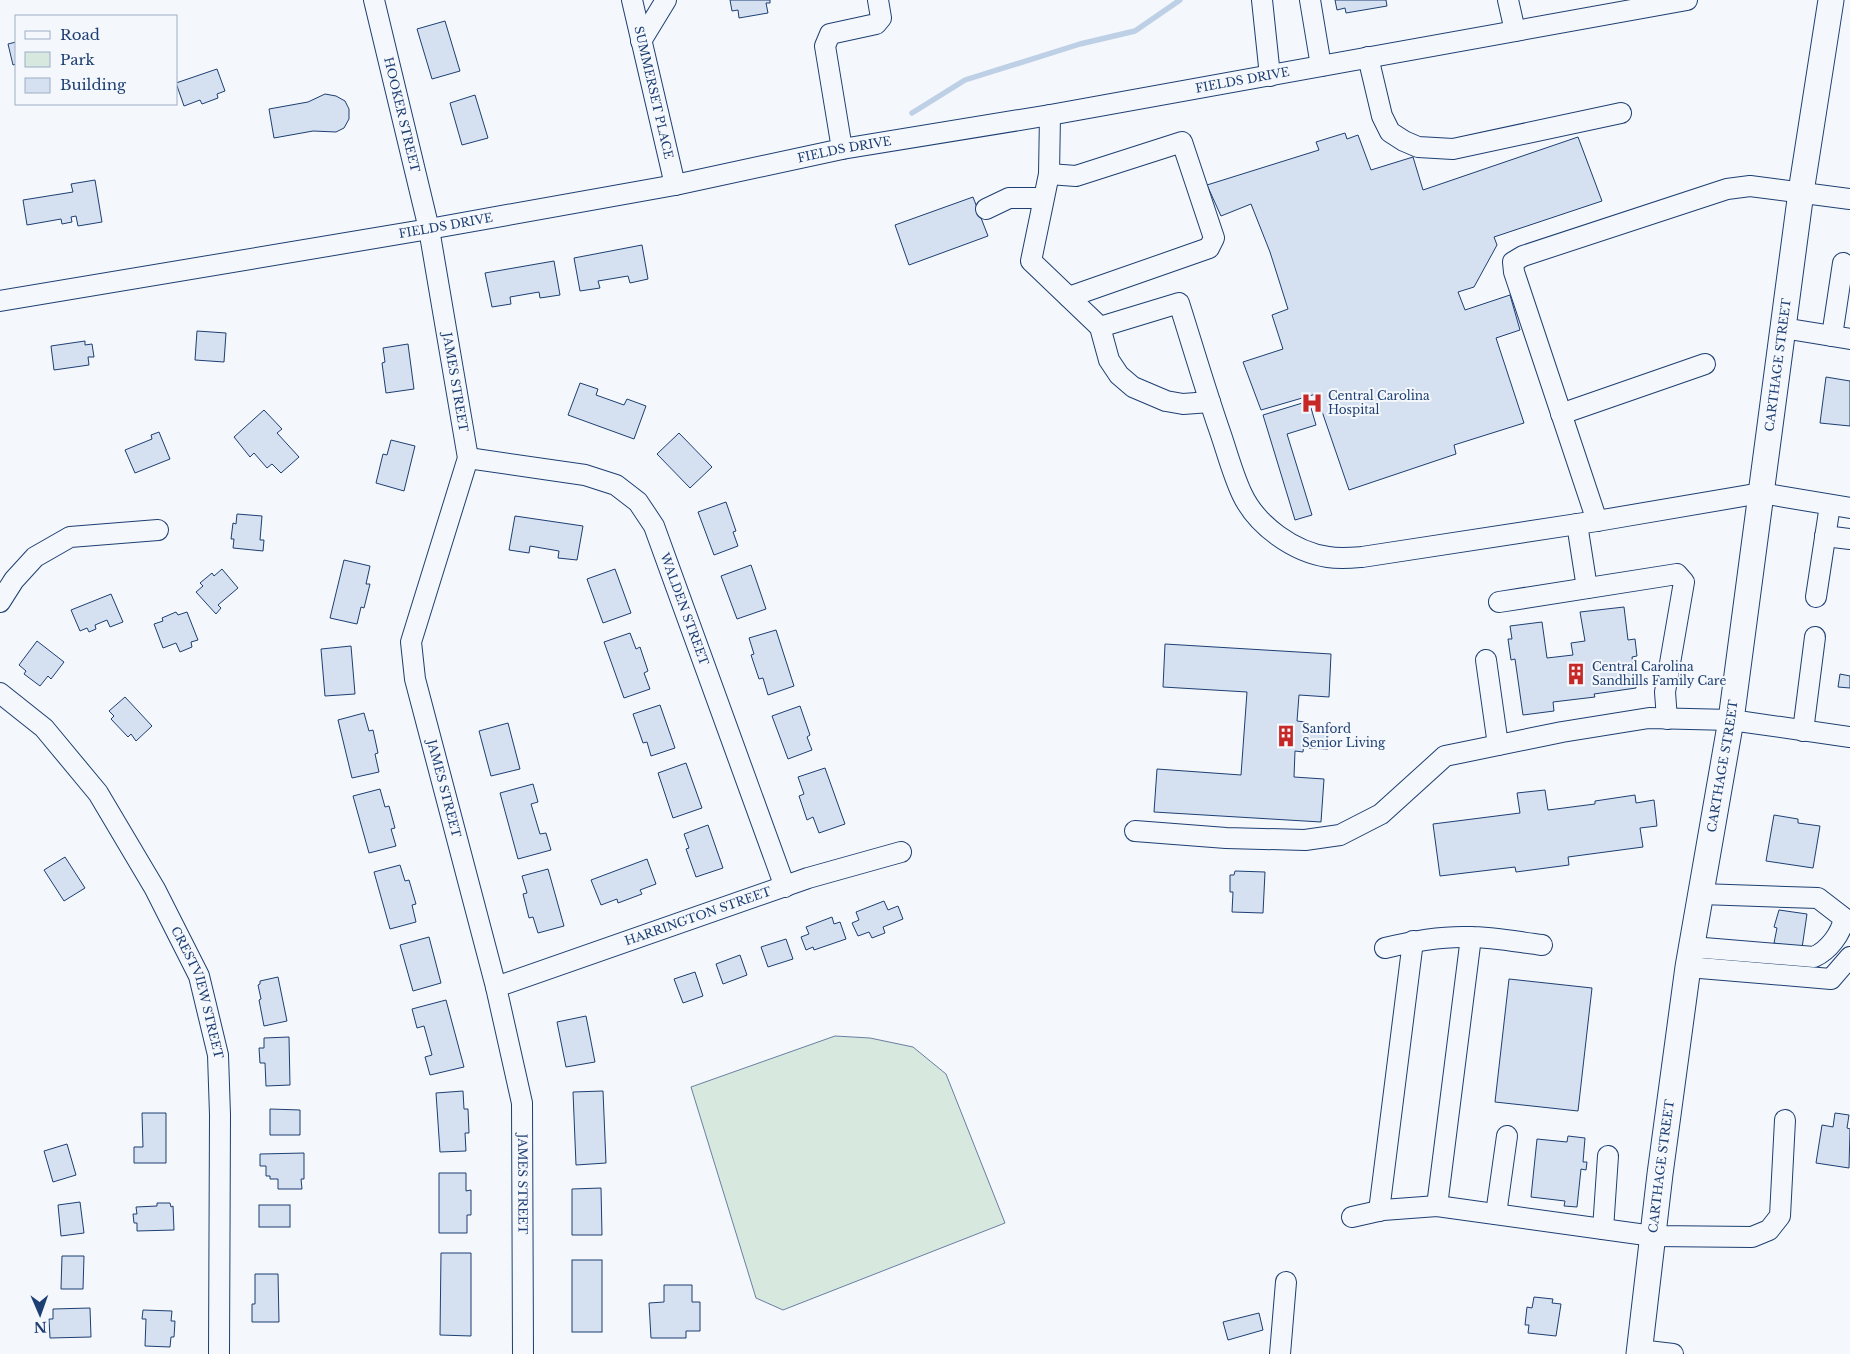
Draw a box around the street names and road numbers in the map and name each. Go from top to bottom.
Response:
street label: SUMMERSET PLACE [631,24,677,161]
street label: HOOKER STREET [381,56,423,174]
street label: FIELDS DRIVE [1194,64,1291,96]
street label: FIELDS DRIVE [796,133,893,165]
street label: FIELDS DRIVE [397,210,494,241]
street label: CARTHAGE STREET [1761,297,1794,432]
street label: JAMES STREET [439,329,472,433]
street label: WALDEN STREET [657,550,712,668]
street label: CARTHAGE STREET [1704,698,1741,833]
street label: JAMES STREET [424,736,464,839]
street label: HARRINGTON STREET [623,883,773,948]
street label: CRESTVIEW STREET [168,924,227,1060]
street label: CARTHAGE STREET [1645,1098,1677,1234]
street label: JAMES STREET [515,1132,531,1235]

